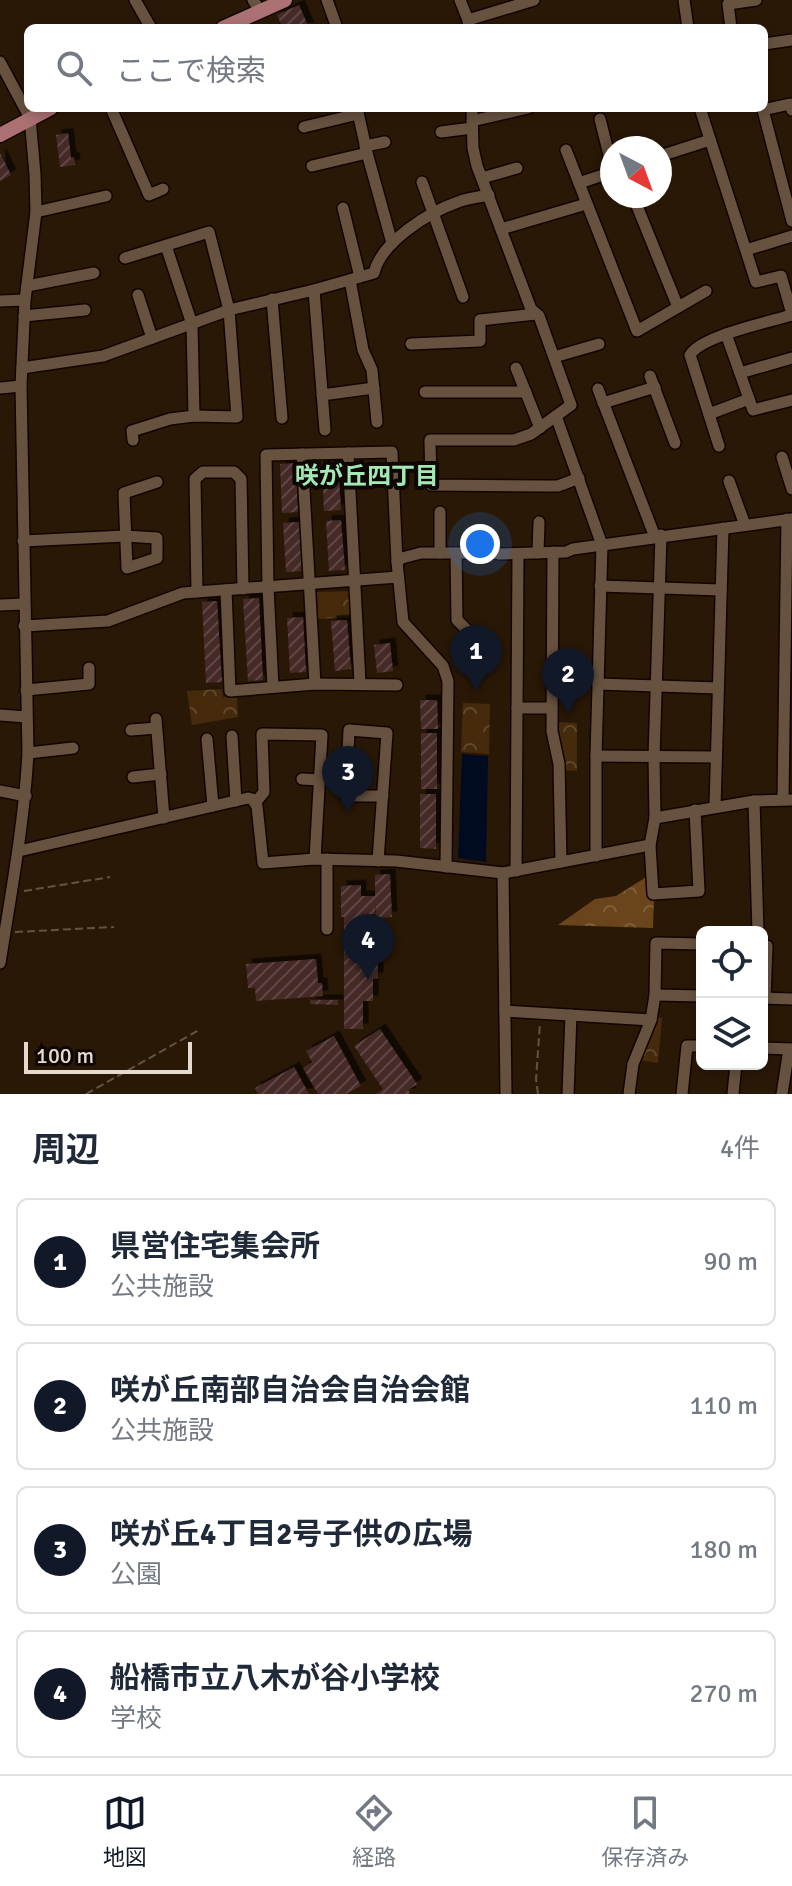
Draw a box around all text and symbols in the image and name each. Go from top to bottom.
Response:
search box [24,24,768,112]
icon: search [52,46,96,90]
text: ここで検索 [116,53,266,90]
north arrow [600,136,672,208]
district label: 咲が丘四丁目 [295,461,439,491]
your location [460,524,500,564]
pin: 1 [450,625,502,691]
pin: 2 [542,648,594,714]
pin: 3 [322,746,374,812]
pin: 4 [342,914,394,980]
map controls [696,926,768,1070]
button: locate [696,926,768,998]
button: layers [696,998,768,1070]
scale bar [24,1038,192,1074]
text: 100 m [36,1042,94,1069]
text: 周辺 [32,1129,100,1171]
text: 4件 [720,1133,760,1165]
text: 県営住宅集会所 [110,1228,320,1265]
text: 1 [53,1246,67,1278]
text: 90 m [703,1246,758,1278]
text: 公共施設 [110,1271,214,1303]
text: 咲が丘南部自治会自治会館 [110,1372,470,1409]
text: 2 [53,1390,67,1422]
text: 110 m [689,1390,758,1422]
text: 公共施設 [110,1415,214,1447]
text: 咲が丘4丁目2号子供の広場 [110,1516,472,1553]
text: 3 [53,1534,67,1566]
text: 180 m [689,1534,758,1566]
text: 公園 [110,1559,162,1591]
text: 船橋市立八木が谷小学校 [110,1660,440,1697]
text: 4 [53,1678,67,1710]
text: 270 m [689,1678,758,1710]
text: 学校 [110,1703,162,1735]
tab: 地図 [103,1791,147,1871]
tab: 経路 [352,1791,396,1871]
tab: 保存済み [601,1791,689,1871]

